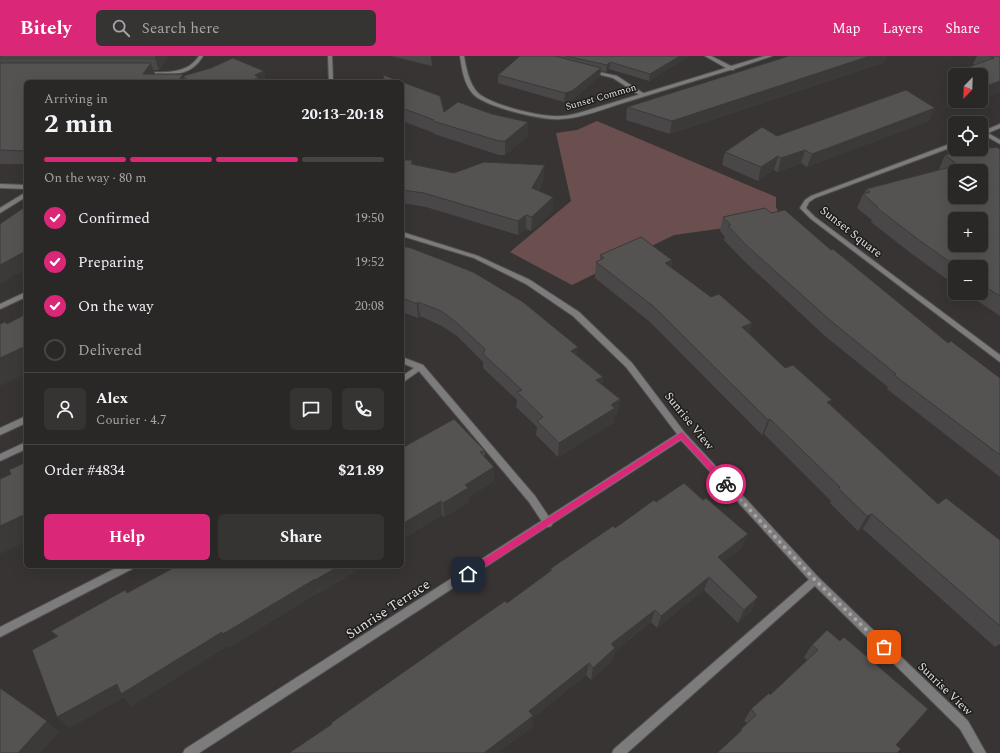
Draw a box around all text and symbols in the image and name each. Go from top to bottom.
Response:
search box [96,10,376,46]
text: Bitely [20,14,72,43]
icon: search [110,17,132,39]
text: Search here [142,17,219,40]
text: Map [832,18,861,39]
text: Layers [883,18,923,39]
text: Share [945,18,980,39]
north arrow [948,68,988,108]
map controls [948,68,988,300]
street label: Sunset Common [564,79,638,115]
text: Arriving in [44,89,108,109]
text: 20:13–20:18 [301,103,384,126]
text: 2 min [44,104,113,144]
button: locate [948,116,988,156]
button: layers [948,164,988,204]
text: On the way · 80 m [44,168,147,188]
street label: Sunset Square [816,201,886,263]
icon: check [44,207,66,229]
text: Confirmed [78,207,150,230]
text: 19:50 [355,208,384,228]
button: + [948,212,988,252]
icon: check [44,251,66,273]
text: Preparing [78,251,144,274]
text: 19:52 [355,252,384,272]
button: − [948,260,988,300]
icon: check [44,295,66,317]
text: On the way [78,295,153,318]
text: 20:08 [355,296,384,316]
text: Delivered [78,339,142,362]
text: Alex [96,387,128,410]
button: person [44,388,86,430]
button: chat [290,388,332,430]
button: phone [342,388,384,430]
street label: Sunrise View [660,388,719,455]
text: Courier · 4.7 [96,410,166,430]
text: Order #4834 [44,459,125,482]
text: $21.89 [338,459,384,482]
courier [706,464,746,504]
icon: bike [715,473,737,495]
button: Help [44,514,210,560]
button: Share [218,514,384,560]
pin [451,557,485,591]
icon: home [457,563,479,585]
street label: Sunrise Terrace [342,574,434,644]
pin [867,630,901,664]
icon: bag [873,636,895,658]
street label: Sunrise View [913,658,977,721]

